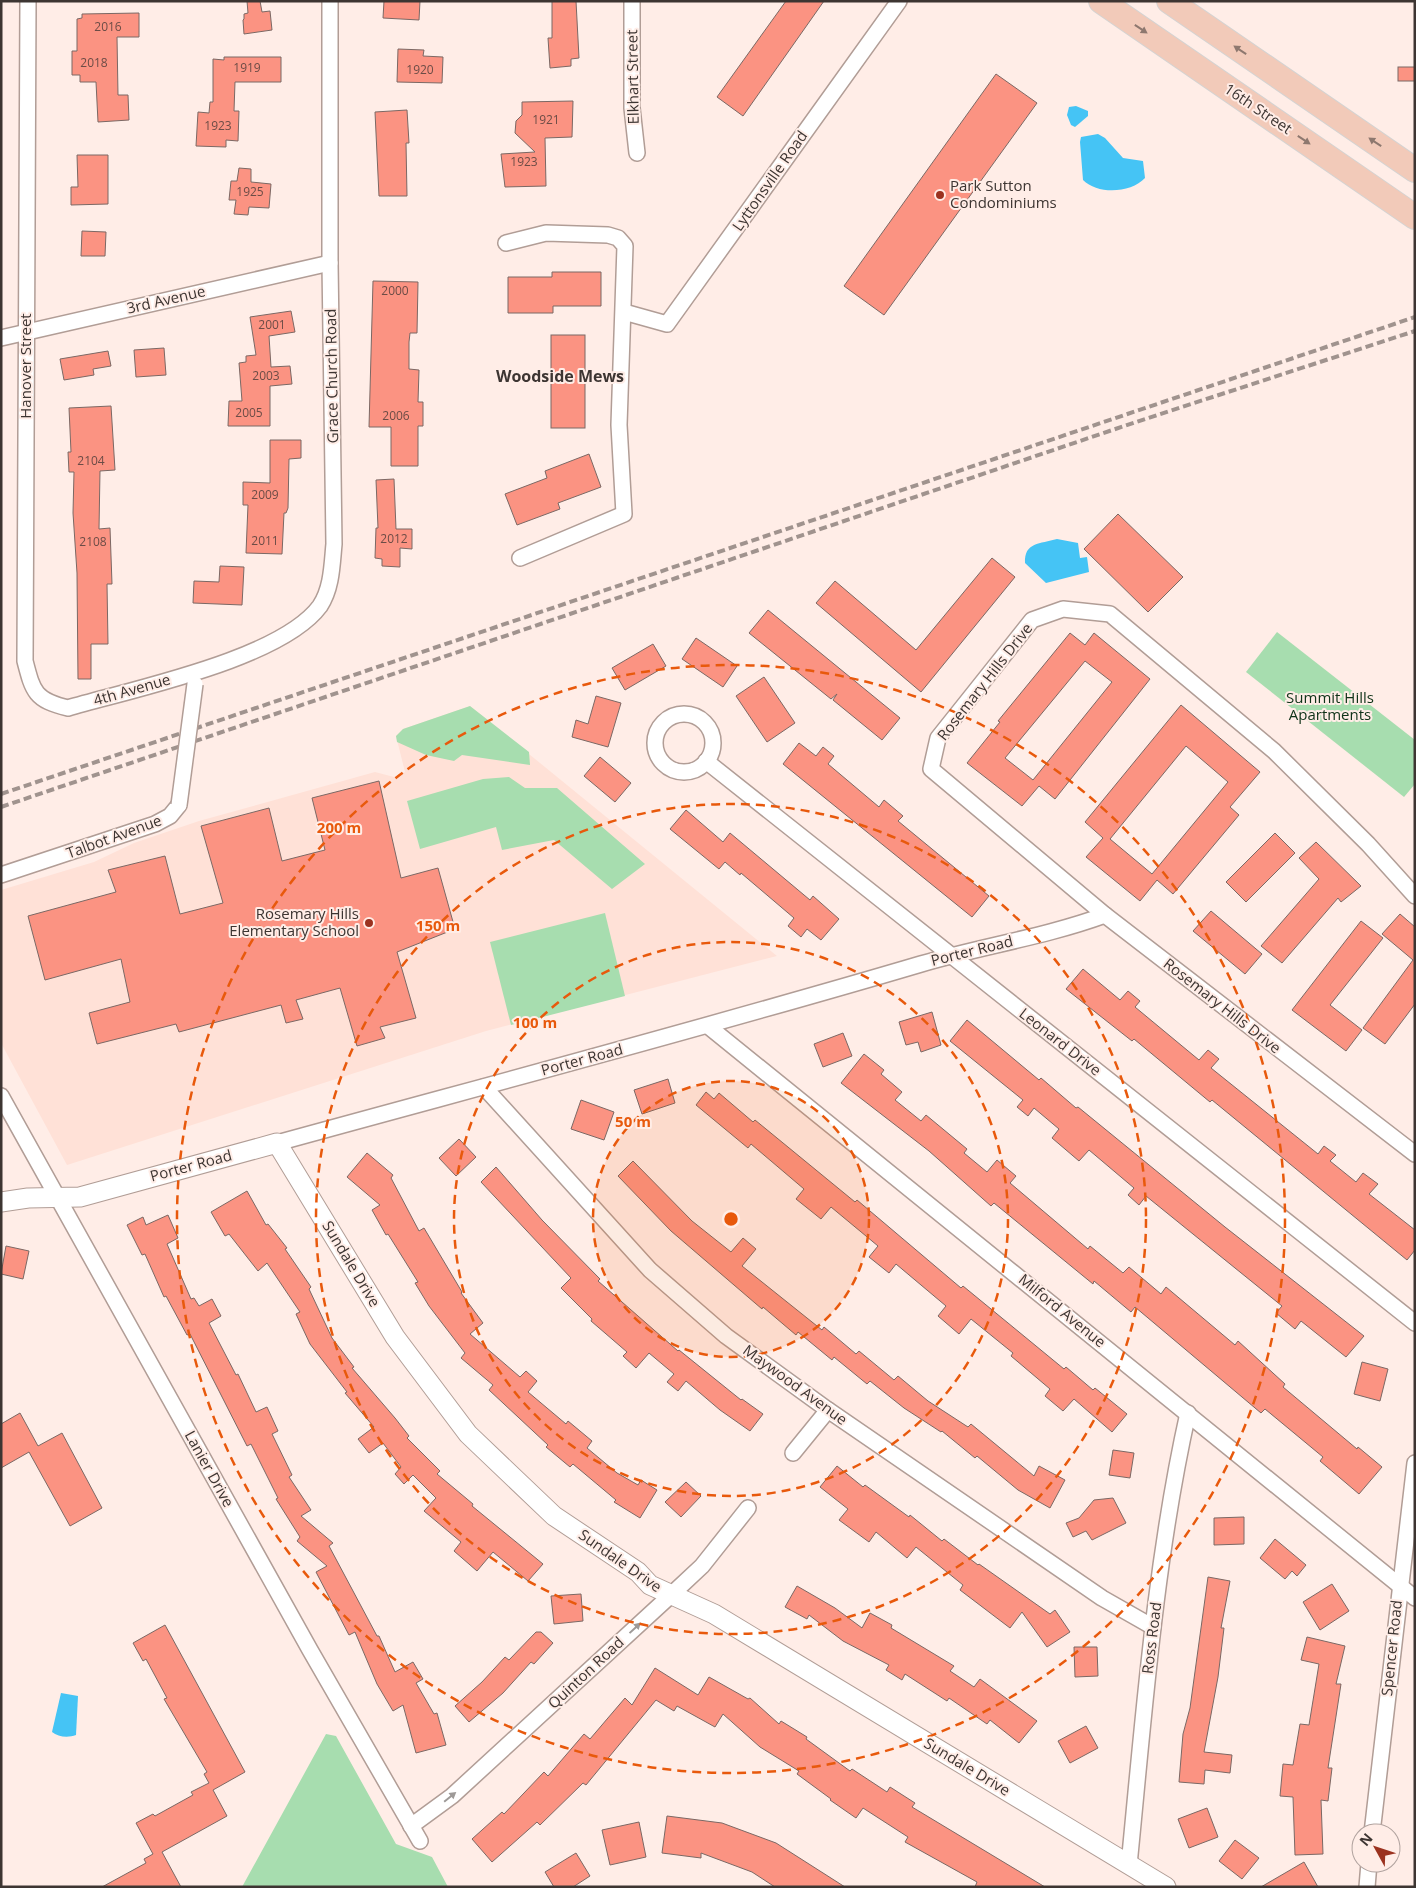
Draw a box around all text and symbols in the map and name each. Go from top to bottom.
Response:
house number: 2016 [94,18,122,35]
one-way arrow [1134,24,1148,34]
street label: Elkhart Street [621,29,643,125]
one-way arrow [1234,45,1247,55]
house number: 2018 [80,54,108,71]
house number: 1919 [233,59,261,76]
house number: 1920 [406,61,434,78]
street label: 16th Street [1221,78,1296,138]
house number: 1921 [532,111,560,128]
house number: 1923 [204,117,232,134]
street label: Lyttonsville Road [727,126,811,235]
one-way arrow [1297,135,1311,145]
one-way arrow [1368,137,1381,147]
house number: 1923 [510,153,538,170]
place label: Park Sutton Condominiums [950,175,1057,212]
house number: 1925 [236,183,264,200]
marker: Park Sutton Condominiums [934,189,946,201]
street label: 3rd Avenue [125,280,207,318]
house number: 2000 [381,282,409,299]
street label: Grace Church Road [320,308,342,444]
street label: Hanover Street [15,313,35,419]
house number: 2001 [258,316,286,333]
district label: Woodside Mews [496,365,624,387]
house number: 2003 [252,367,280,384]
house number: 2005 [235,404,263,421]
house number: 2006 [382,407,410,424]
house number: 2104 [77,452,105,469]
house number: 2009 [251,486,279,503]
house number: 2012 [380,530,408,547]
house number: 2011 [251,532,279,549]
house number: 2108 [79,533,107,550]
street label: Rosemary Hills Drive [932,619,1036,744]
street label: 4th Avenue [91,669,173,710]
park label: Summit Hills Apartments [1286,687,1374,724]
street label: Talbot Avenue [63,810,164,863]
text: 200 m [317,817,361,837]
place label: Rosemary Hills Elementary School [229,903,359,940]
text: 150 m [416,915,460,935]
marker: Rosemary Hills Elementary School [363,917,375,929]
street label: Porter Road [929,930,1015,970]
street label: Rosemary Hills Drive [1160,953,1285,1057]
street label: Leonard Drive [1016,1003,1106,1079]
text: 100 m [513,1012,557,1032]
street label: Porter Road [539,1039,625,1080]
text: 50 m [615,1111,651,1131]
street label: Porter Road [148,1145,234,1186]
centre of rings [722,1210,740,1228]
street label: Sundale Drive [318,1217,385,1310]
street label: Milford Avenue [1015,1269,1110,1352]
street label: Maywood Avenue [739,1340,852,1429]
street label: Lanier Drive [181,1427,239,1510]
street label: Sundale Drive [575,1524,666,1596]
street label: Spencer Road [1376,1599,1406,1697]
street label: Ross Road [1137,1601,1165,1675]
one-way arrow [628,1622,640,1634]
street label: Quinton Road [543,1632,628,1713]
street label: Sundale Drive [921,1733,1014,1800]
one-way arrow [443,1791,456,1802]
north arrow [1351,1823,1401,1873]
text: N [1355,1829,1377,1850]

